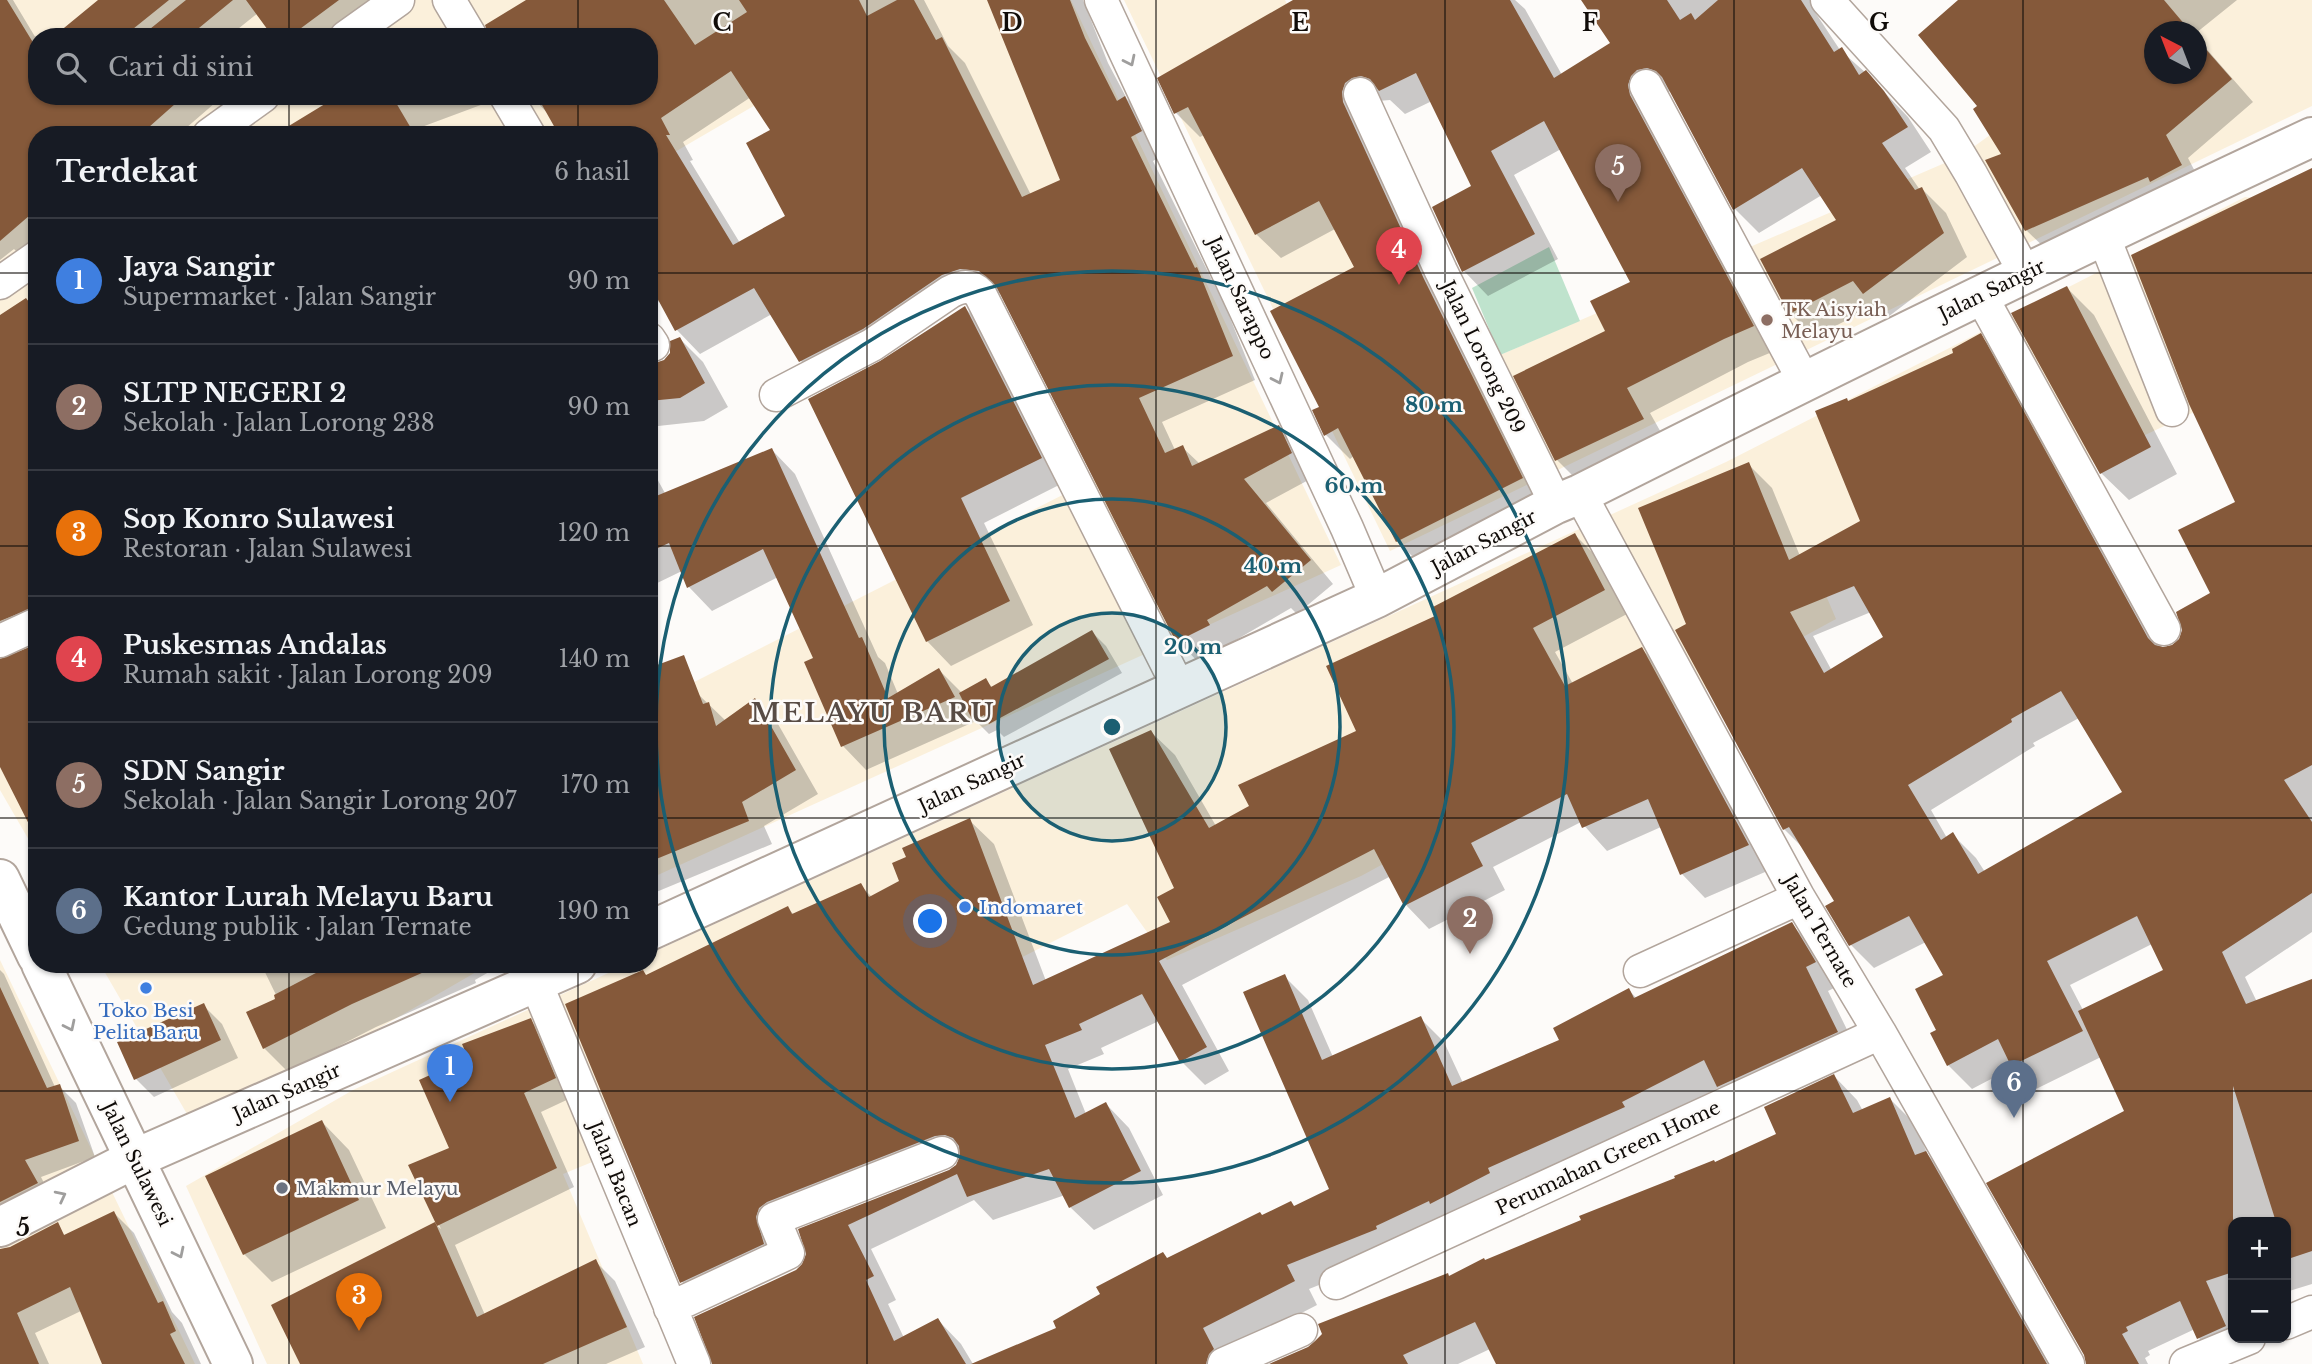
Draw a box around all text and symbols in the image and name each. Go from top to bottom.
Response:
text: C [713,9,731,37]
text: D [1001,9,1023,37]
text: E [1291,9,1309,37]
text: F [1582,9,1598,37]
text: G [1869,9,1889,37]
north arrow [2144,21,2207,84]
search box [28,28,658,105]
icon: search [52,48,90,86]
text: Cari di sini [108,51,253,83]
one-way arrow [1122,54,1136,67]
pin: 5 [1595,144,1641,202]
text: Terdekat [56,153,198,190]
text: 6 hasil [554,158,630,186]
pin: 4 [1376,227,1422,285]
street label: Jalan Sarappo [1201,230,1280,363]
text: Jaya Sangir [123,251,275,283]
street label: Jalan Sangir [1932,254,2049,327]
text: 1 [74,267,84,295]
text: 90 m [568,267,630,295]
street label: Jalan Lorong 209 [1435,274,1530,437]
text: Supermarket · Jalan Sangir [123,283,436,311]
place label: TK Aisyiah Melayu [1781,298,1887,343]
marker: TK Aisyiah Melayu [1759,312,1775,328]
one-way arrow [1270,372,1284,384]
text: SLTP NEGERI 2 [123,377,346,409]
text: 80 m [1405,392,1463,418]
text: 2 [72,393,86,421]
text: 90 m [568,393,630,421]
text: Sekolah · Jalan Lorong 238 [123,409,435,437]
text: 60 m [1325,473,1383,499]
text: Sop Konro Sulawesi [123,503,395,535]
street label: Jalan Sangir [1425,505,1540,581]
text: 3 [72,519,86,547]
text: 120 m [558,519,630,547]
text: Restoran · Jalan Sulawesi [123,535,412,563]
text: 40 m [1244,553,1302,579]
text: Puskesmas Andalas [123,629,387,661]
text: 20 m [1164,634,1222,660]
text: 4 [71,645,87,673]
text: 140 m [559,645,630,673]
text: Rumah sakit · Jalan Lorong 209 [123,661,493,689]
district label: MELAYU BARU [751,697,995,729]
centre of rings [1100,715,1124,739]
street label: Jalan Sangir [912,748,1029,819]
text: SDN Sangir [123,755,284,787]
text: 5 [72,771,86,799]
text: 170 m [560,771,630,799]
text: Sekolah · Jalan Sangir Lorong 207 [123,787,517,815]
street label: Jalan Ternate [1777,868,1862,992]
text: Kantor Lurah Melayu Baru [123,881,493,913]
place label: Indomaret [979,896,1084,919]
pin: 2 [1447,896,1493,954]
text: 6 [71,897,87,925]
text: 190 m [557,897,630,925]
marker: Indomaret [957,899,973,915]
your location [913,904,947,938]
text: Gedung publik · Jalan Ternate [123,913,472,941]
marker: Toko Besi Pelita Baru [138,980,154,996]
place label: Toko Besi Pelita Baru [93,999,199,1044]
one-way arrow [62,1019,76,1031]
pin: 1 [427,1044,473,1102]
street label: Jalan Sangir [227,1058,344,1127]
pin: 6 [1991,1060,2037,1118]
street label: Jalan Sulawesi [96,1095,177,1231]
street label: Perumahan Green Home [1492,1096,1724,1220]
street label: Jalan Bacan [582,1115,647,1230]
place label: Makmur Melayu [296,1177,459,1200]
marker: Makmur Melayu [274,1180,290,1196]
one-way arrow [54,1191,66,1205]
text: 5 [16,1214,30,1242]
map controls [2228,1217,2291,1343]
button: + [2228,1217,2291,1280]
one-way arrow [171,1246,185,1258]
pin: 3 [336,1273,382,1331]
button: − [2228,1280,2291,1343]

